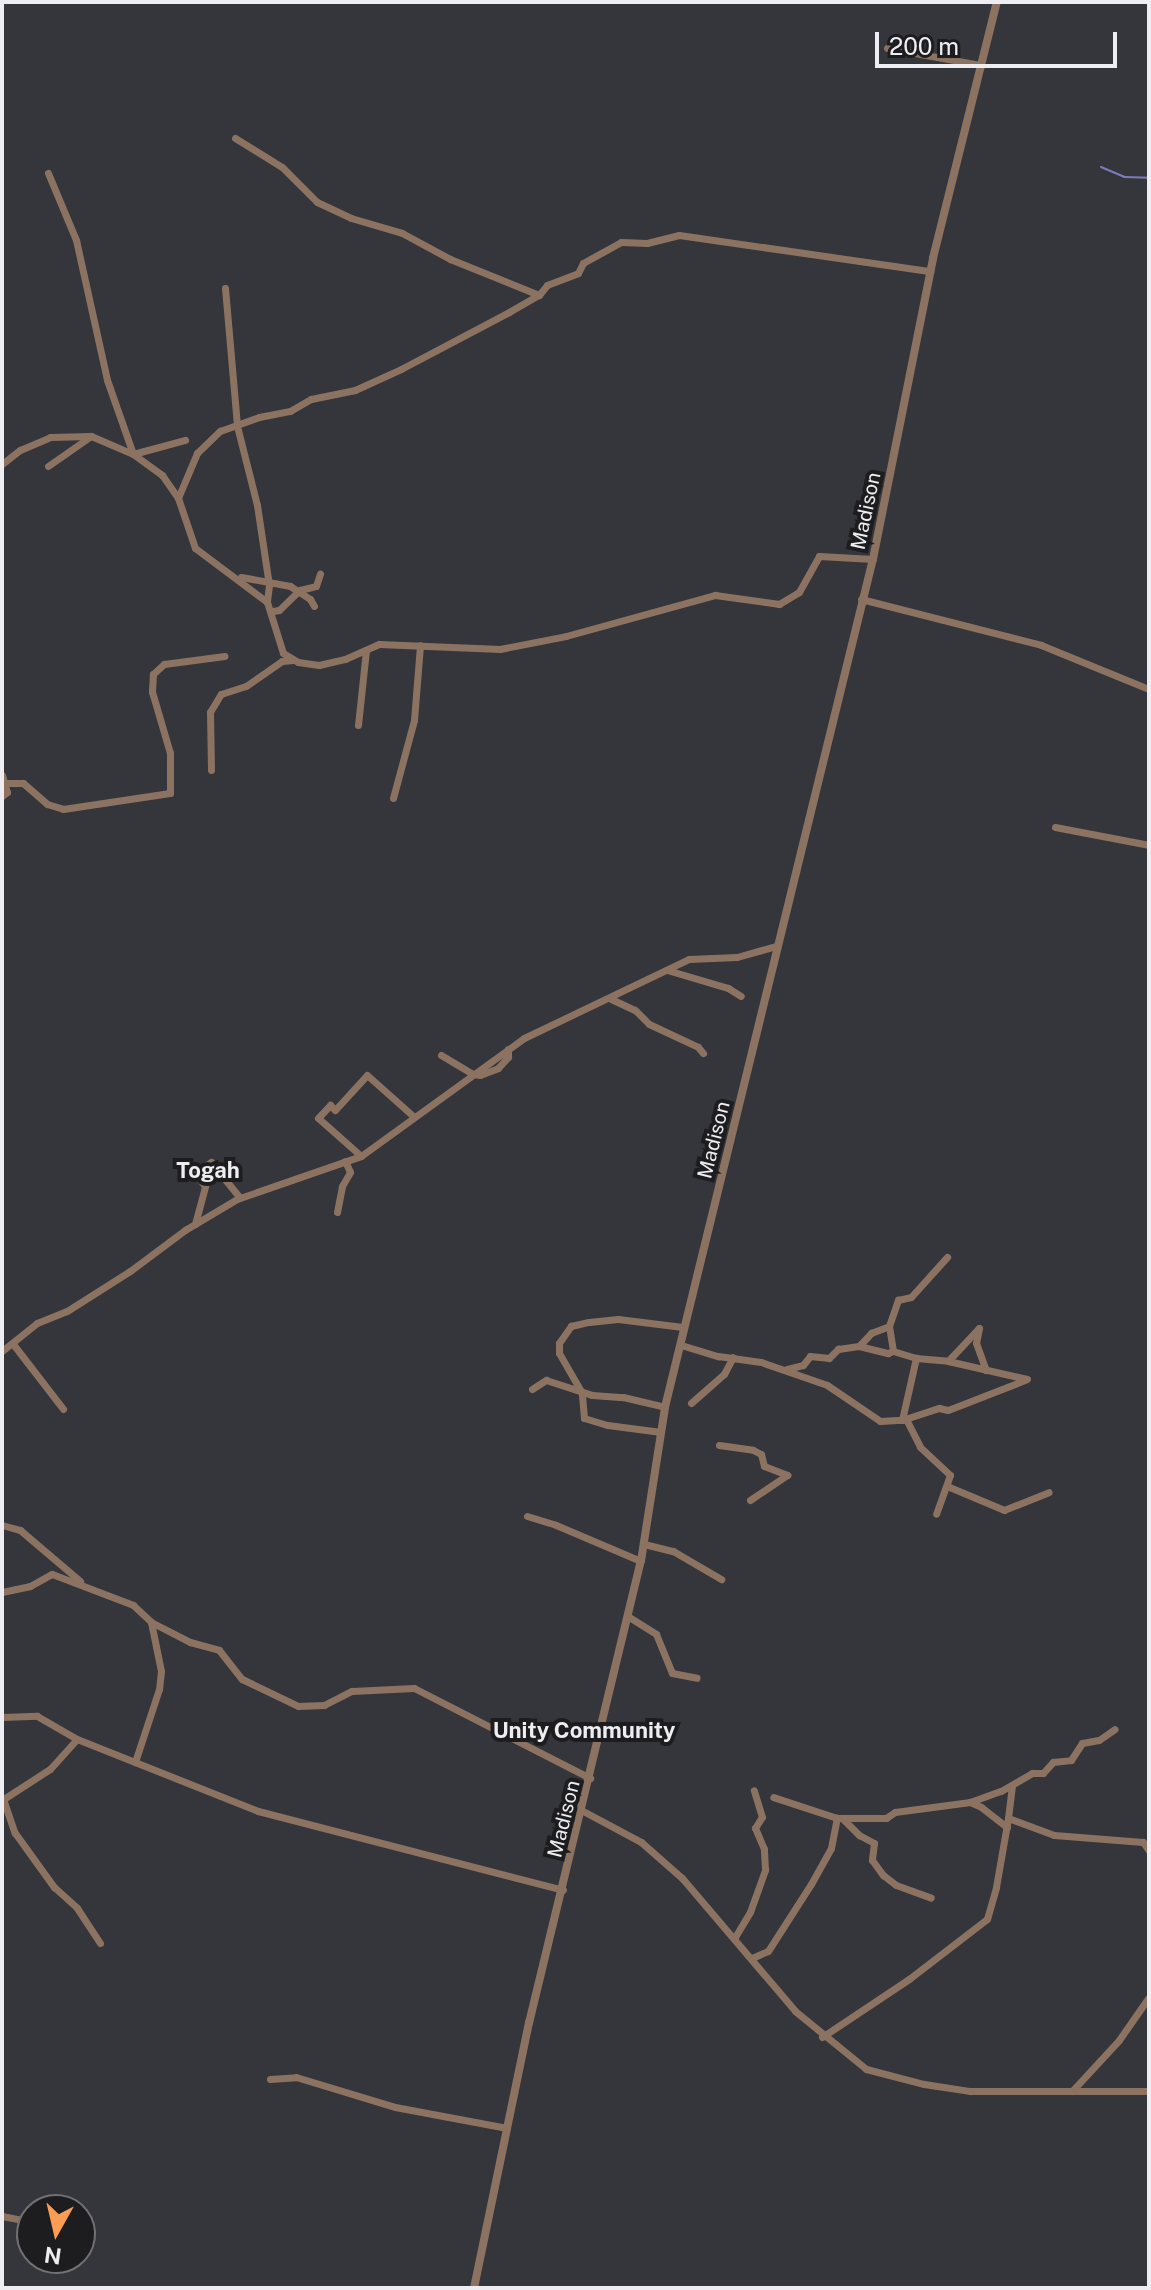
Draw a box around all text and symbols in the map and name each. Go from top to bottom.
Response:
scale bar [879,16,1121,66]
text: 200 m [889,32,959,60]
street label: Madison [846,470,886,552]
street label: Madison [693,1099,735,1181]
district label: Togah [176,1158,240,1184]
district label: Unity Community [493,1718,675,1744]
street label: Madison [543,1778,585,1860]
north arrow [16,2194,96,2274]
text: N [43,2242,63,2270]

